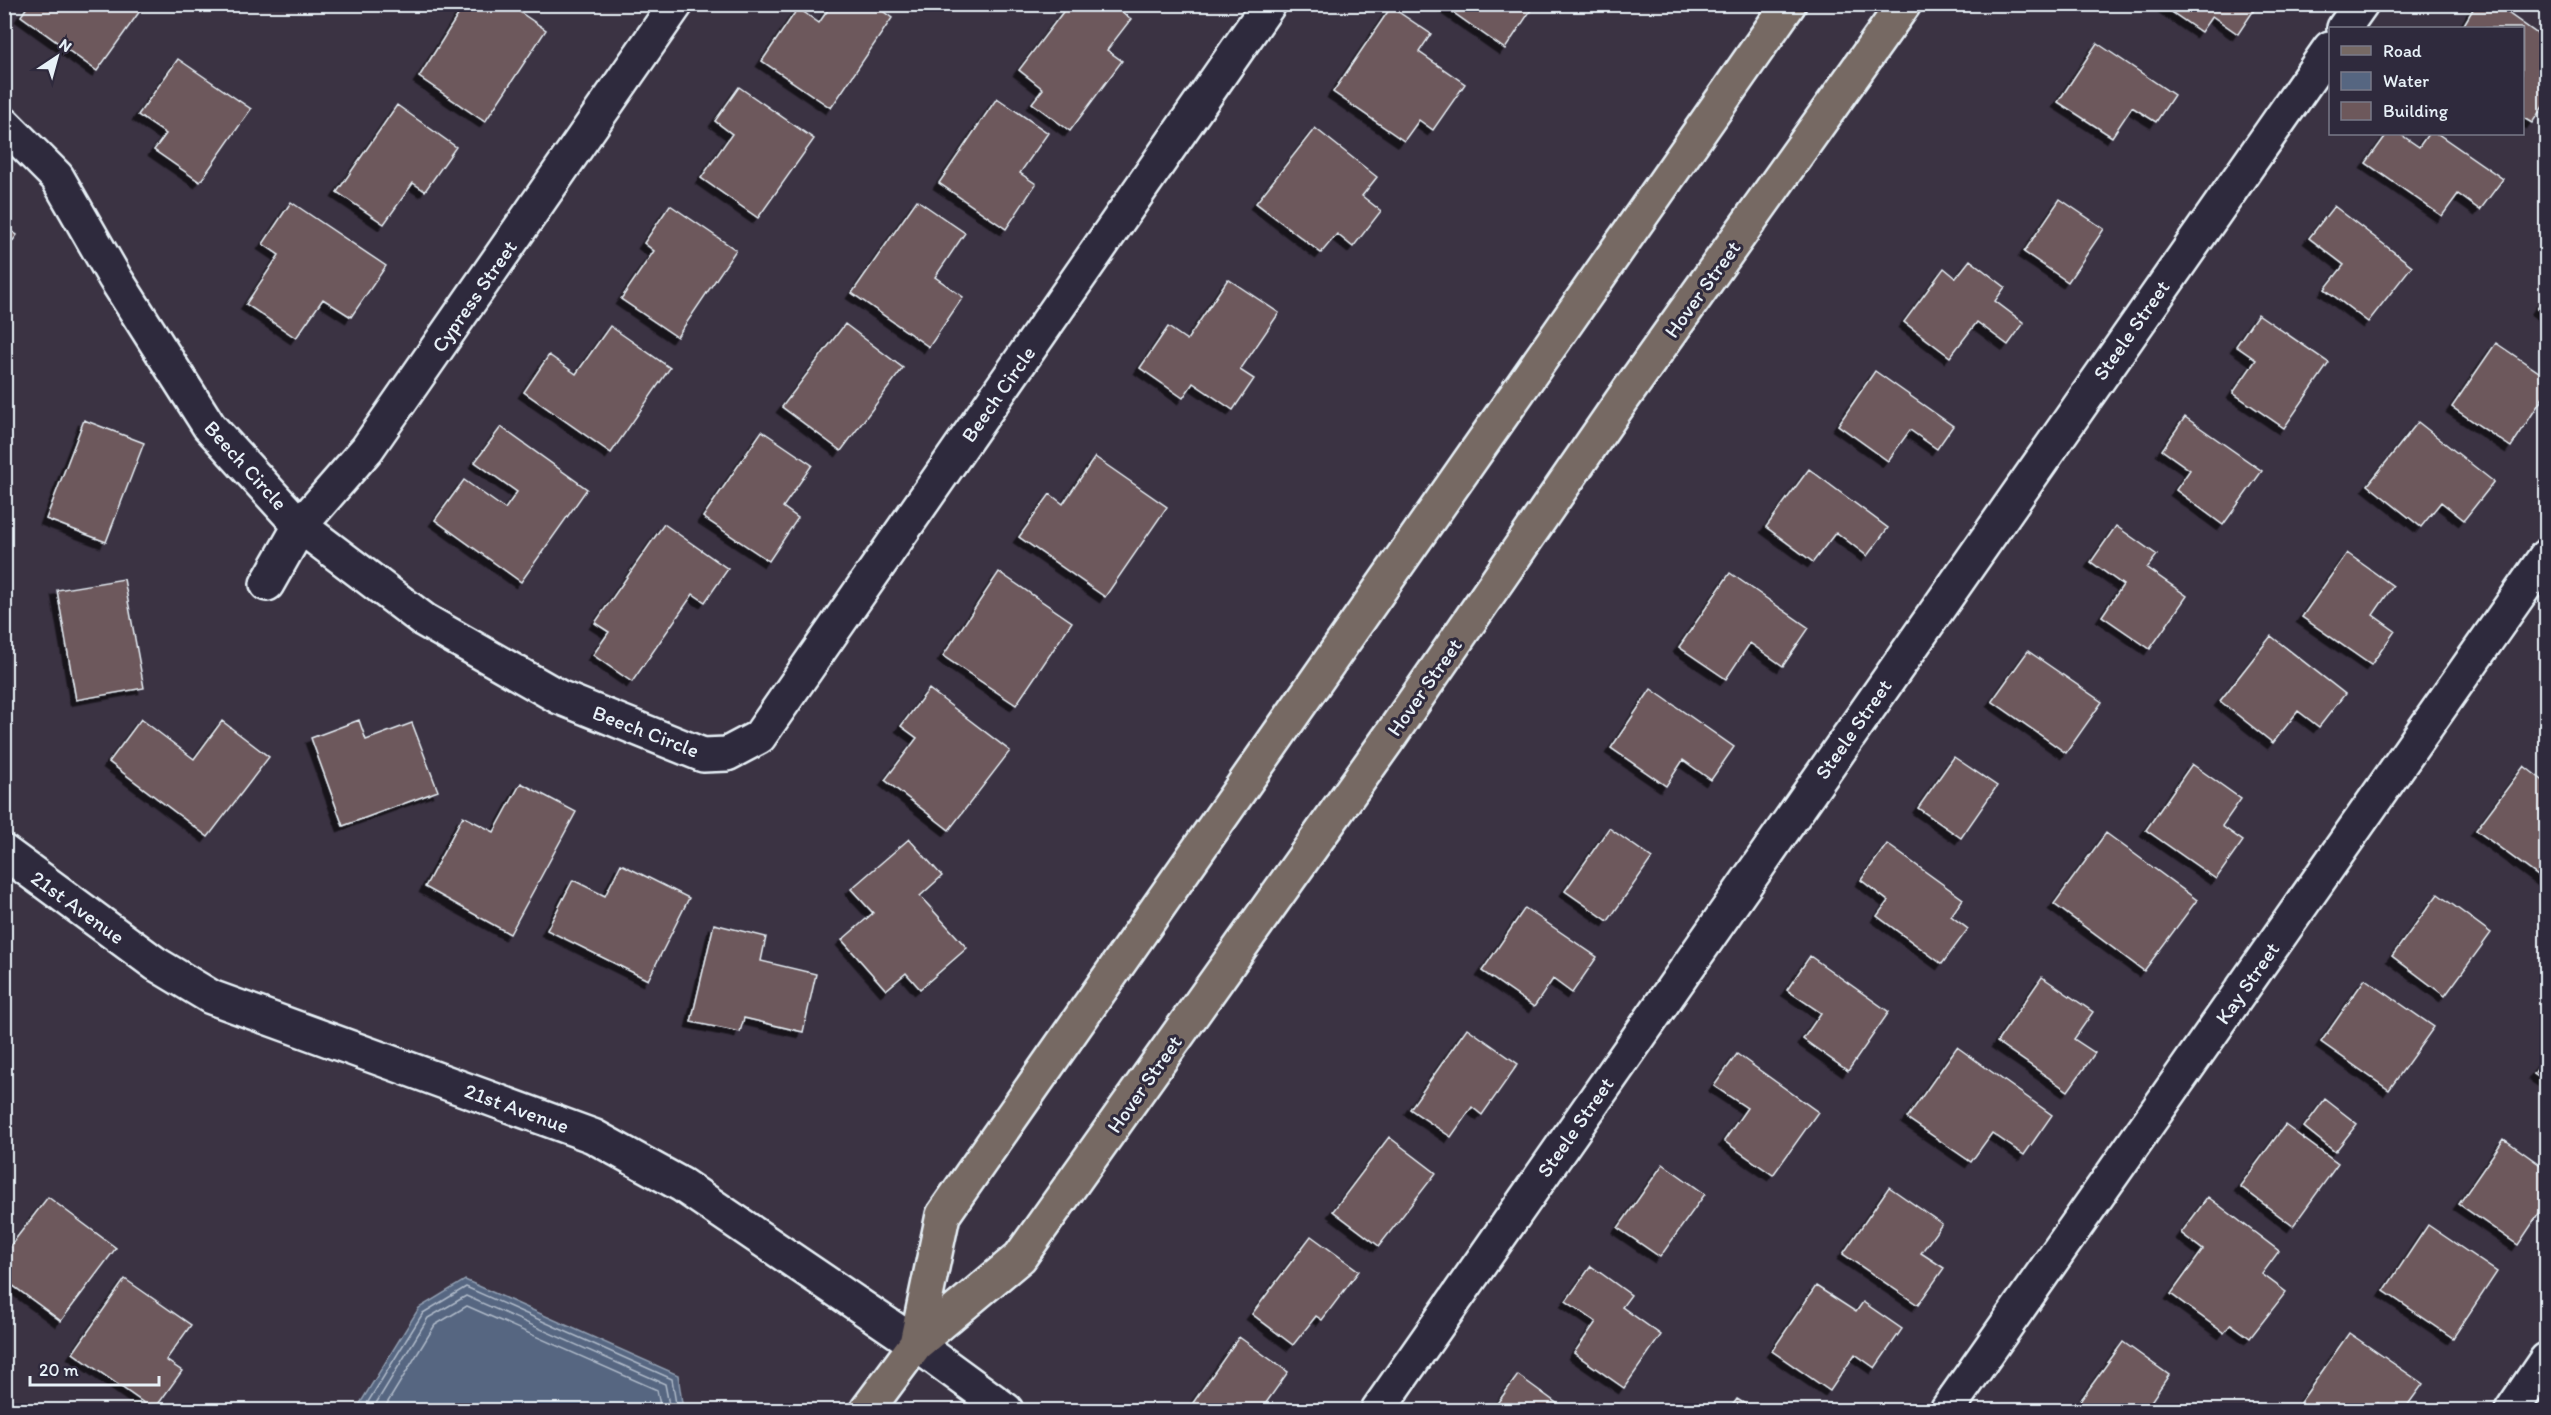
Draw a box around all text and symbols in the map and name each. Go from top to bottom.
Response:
north arrow [27,27,87,87]
legend [2329,27,2524,135]
text: N [56,34,75,56]
text: Road [2383,40,2422,62]
text: Water [2383,70,2429,92]
text: Building [2383,100,2449,122]
street label: Cypress Street [426,235,522,357]
street label: Hover Street [1658,236,1746,342]
street label: Steele Street [2087,275,2175,385]
street label: Beech Circle [956,341,1040,447]
street label: Beech Circle [199,415,293,515]
street label: Hover Street [1381,633,1467,741]
street label: Steele Street [1809,674,1897,784]
street label: Beech Circle [589,699,703,763]
street label: 21st Avenue [26,865,130,949]
street label: Kay Street [2210,937,2284,1029]
street label: Hover Street [1101,1030,1187,1138]
street label: Steele Street [1531,1072,1619,1182]
street label: 21st Avenue [461,1078,573,1138]
scale bar [30,1349,159,1387]
text: 20 m [39,1359,79,1381]

